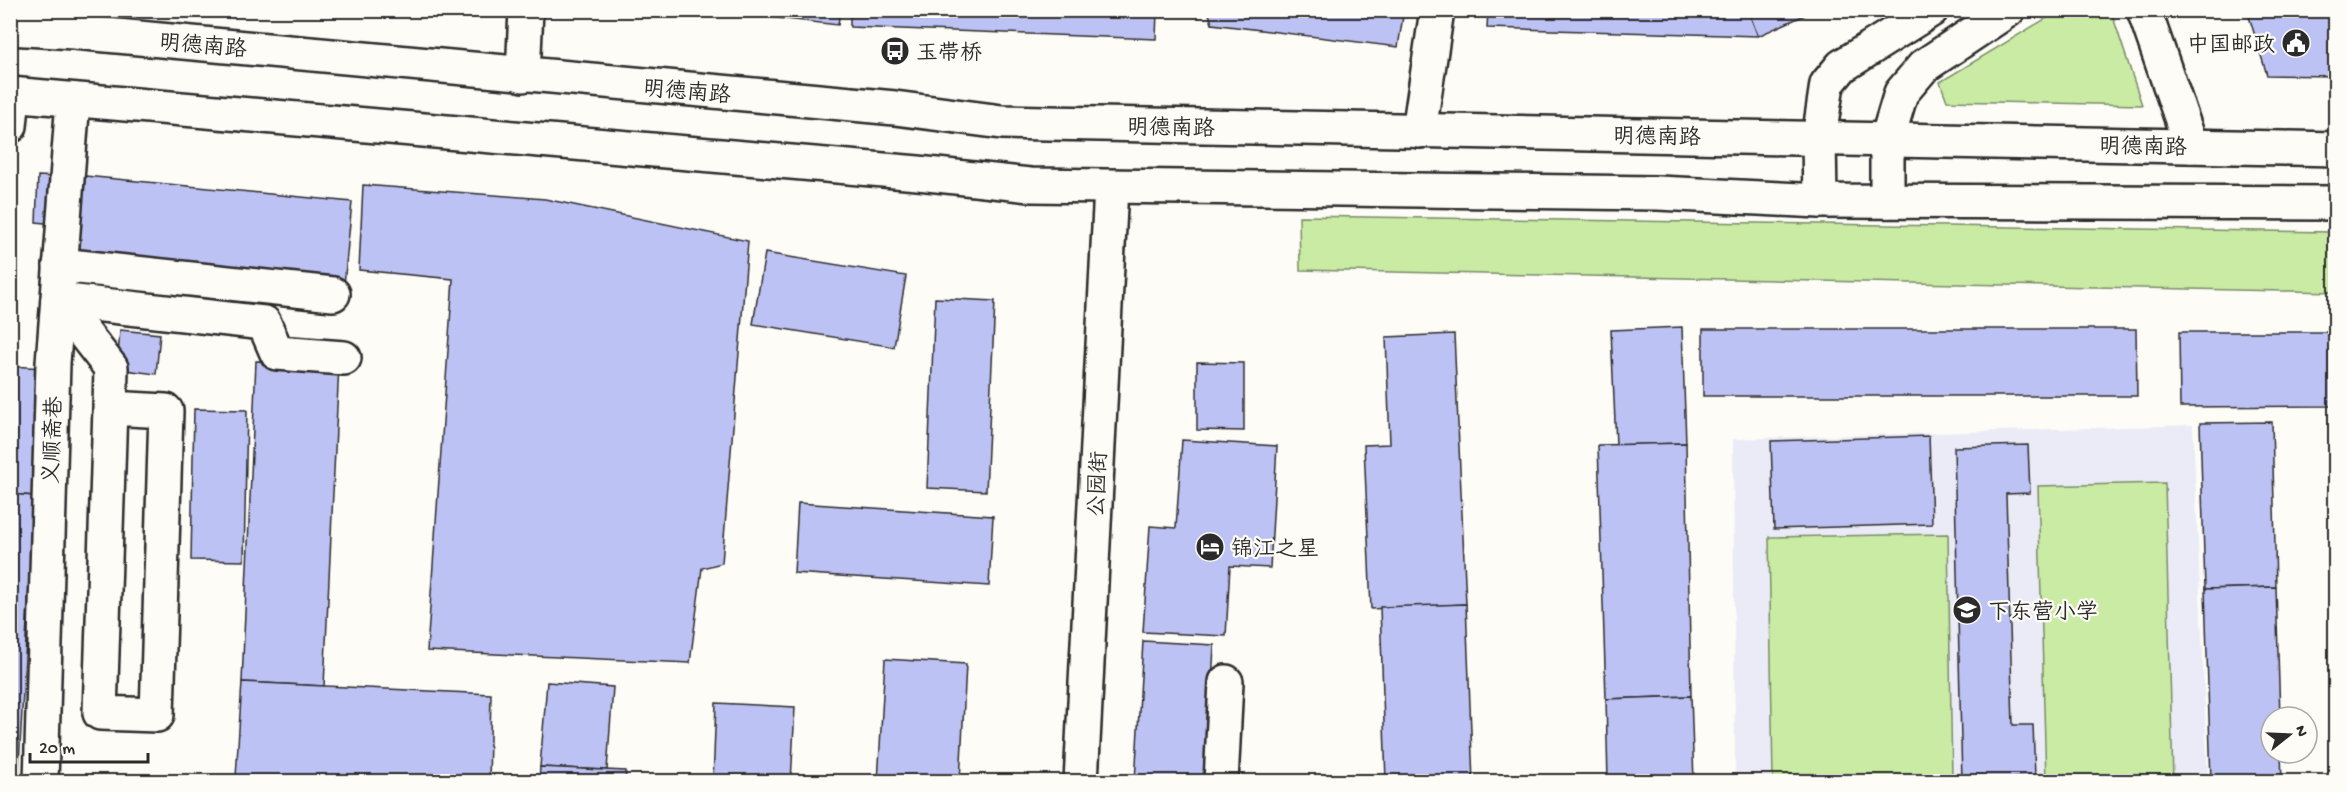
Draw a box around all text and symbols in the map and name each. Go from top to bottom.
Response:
public building icon: 中国邮政 [2280,27,2312,59]
street label: 明德南路 [158,29,248,65]
place label: 中国邮政 [2187,32,2275,60]
bus stop icon: 玉带桥 [879,35,911,67]
place label: 玉带桥 [916,41,982,68]
street label: 明德南路 [642,75,732,111]
street label: 明德南路 [1127,114,1215,144]
street label: 明德南路 [1613,123,1701,153]
street label: 明德南路 [2099,133,2187,163]
street label: 义顺斋巷 [39,396,70,485]
street label: 公园街 [1084,451,1115,518]
hotel icon: 锦江之星 [1194,531,1226,563]
place label: 锦江之星 [1231,536,1319,564]
school or university icon: 下东营小学 [1951,594,1983,626]
place label: 下东营小学 [1988,600,2098,627]
north arrow [2259,705,2319,765]
text: N [2289,724,2311,740]
scale bar [30,726,148,764]
text: 20 m [39,739,75,760]

